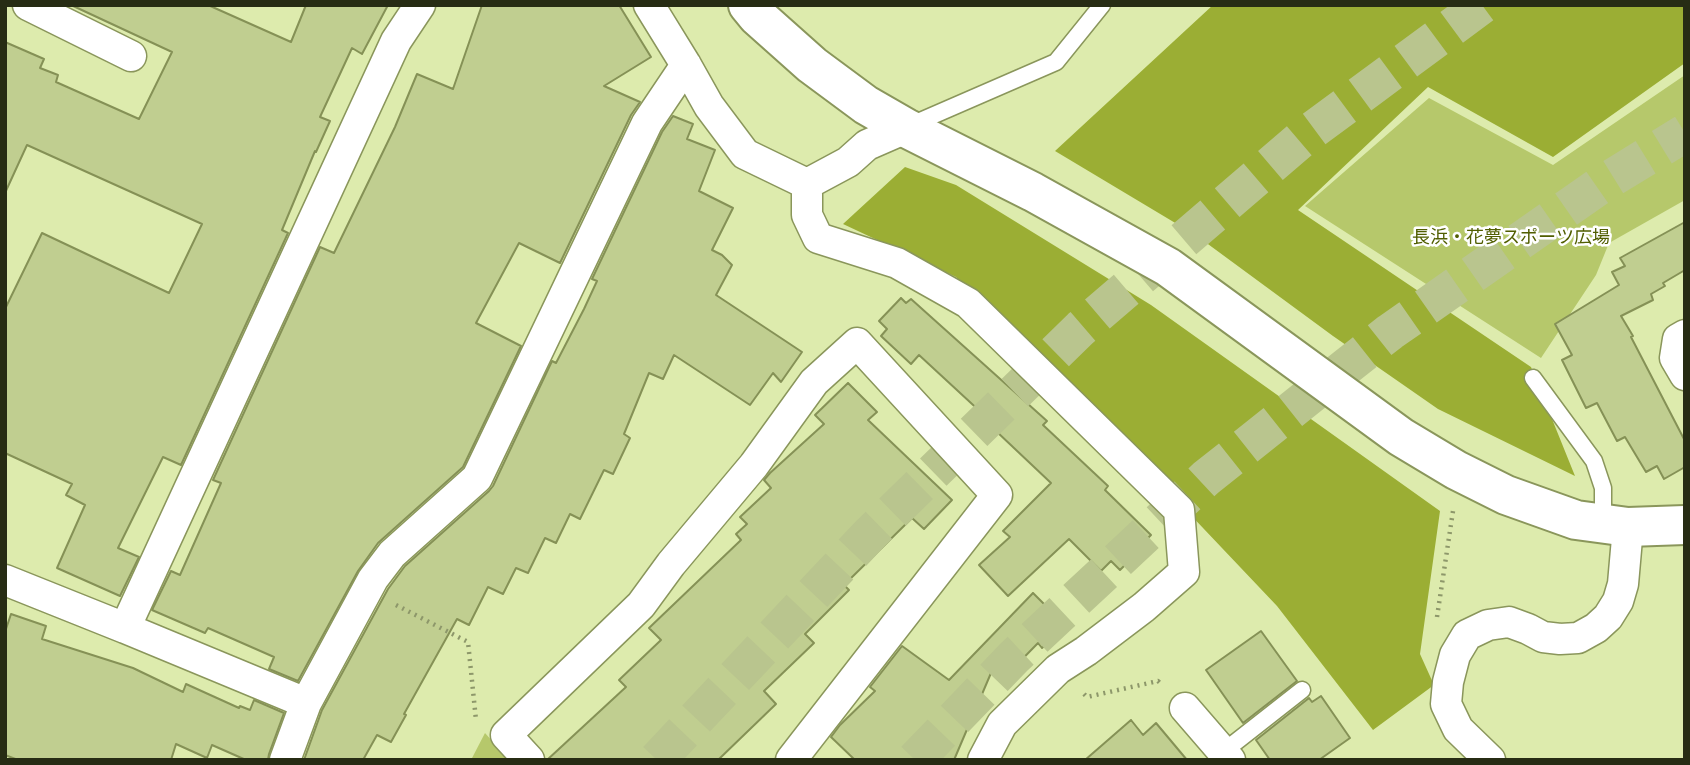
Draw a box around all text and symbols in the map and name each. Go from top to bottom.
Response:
park label: 長浜・花夢スポーツ広場 [1412,228,1610,250]

